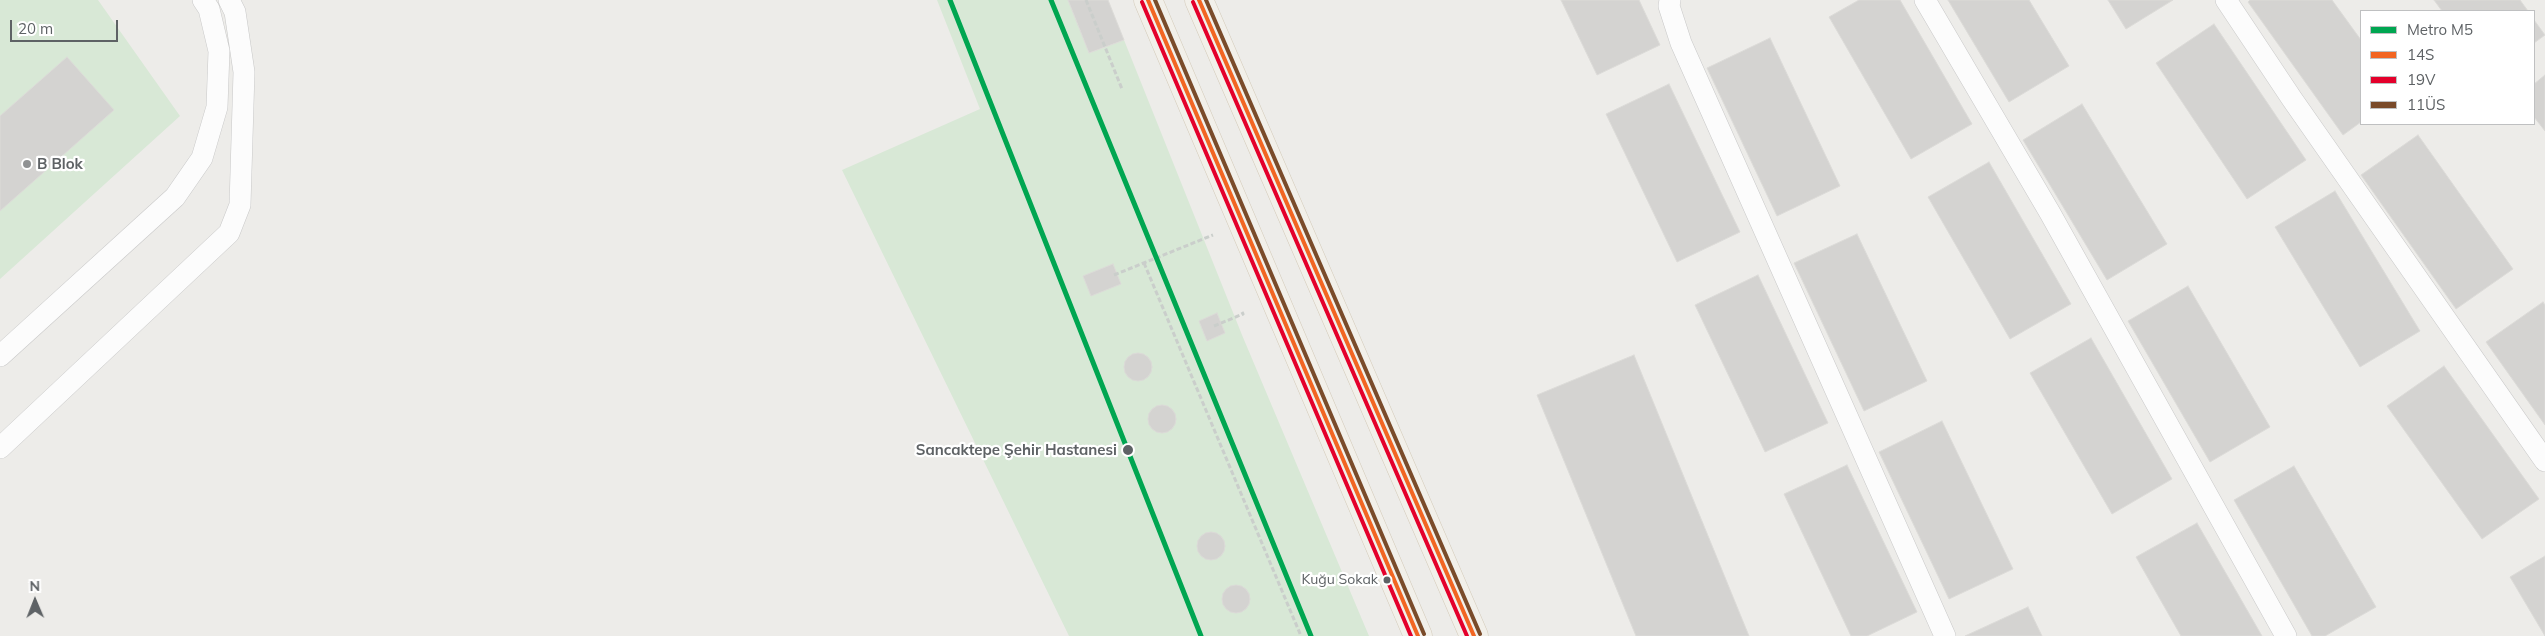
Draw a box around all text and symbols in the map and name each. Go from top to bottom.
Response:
scale bar [12,10,120,42]
legend [2360,10,2535,125]
text: 20 m [18,19,53,38]
text: Metro M5 [2407,20,2473,39]
text: 14S [2407,45,2434,64]
text: 19V [2407,70,2435,89]
text: 11ÜS [2407,95,2445,114]
place label: B Blok [37,155,83,173]
marker: B Blok [21,158,33,170]
place label: Sancaktepe Şehir Hastanesi [916,441,1117,459]
marker: Sancaktepe Şehir Hastanesi [1121,443,1135,457]
place label: Kuğu Sokak [1302,572,1378,588]
marker: Kuğu Sokak [1382,575,1392,585]
north arrow [10,576,60,626]
text: N [29,577,40,595]

